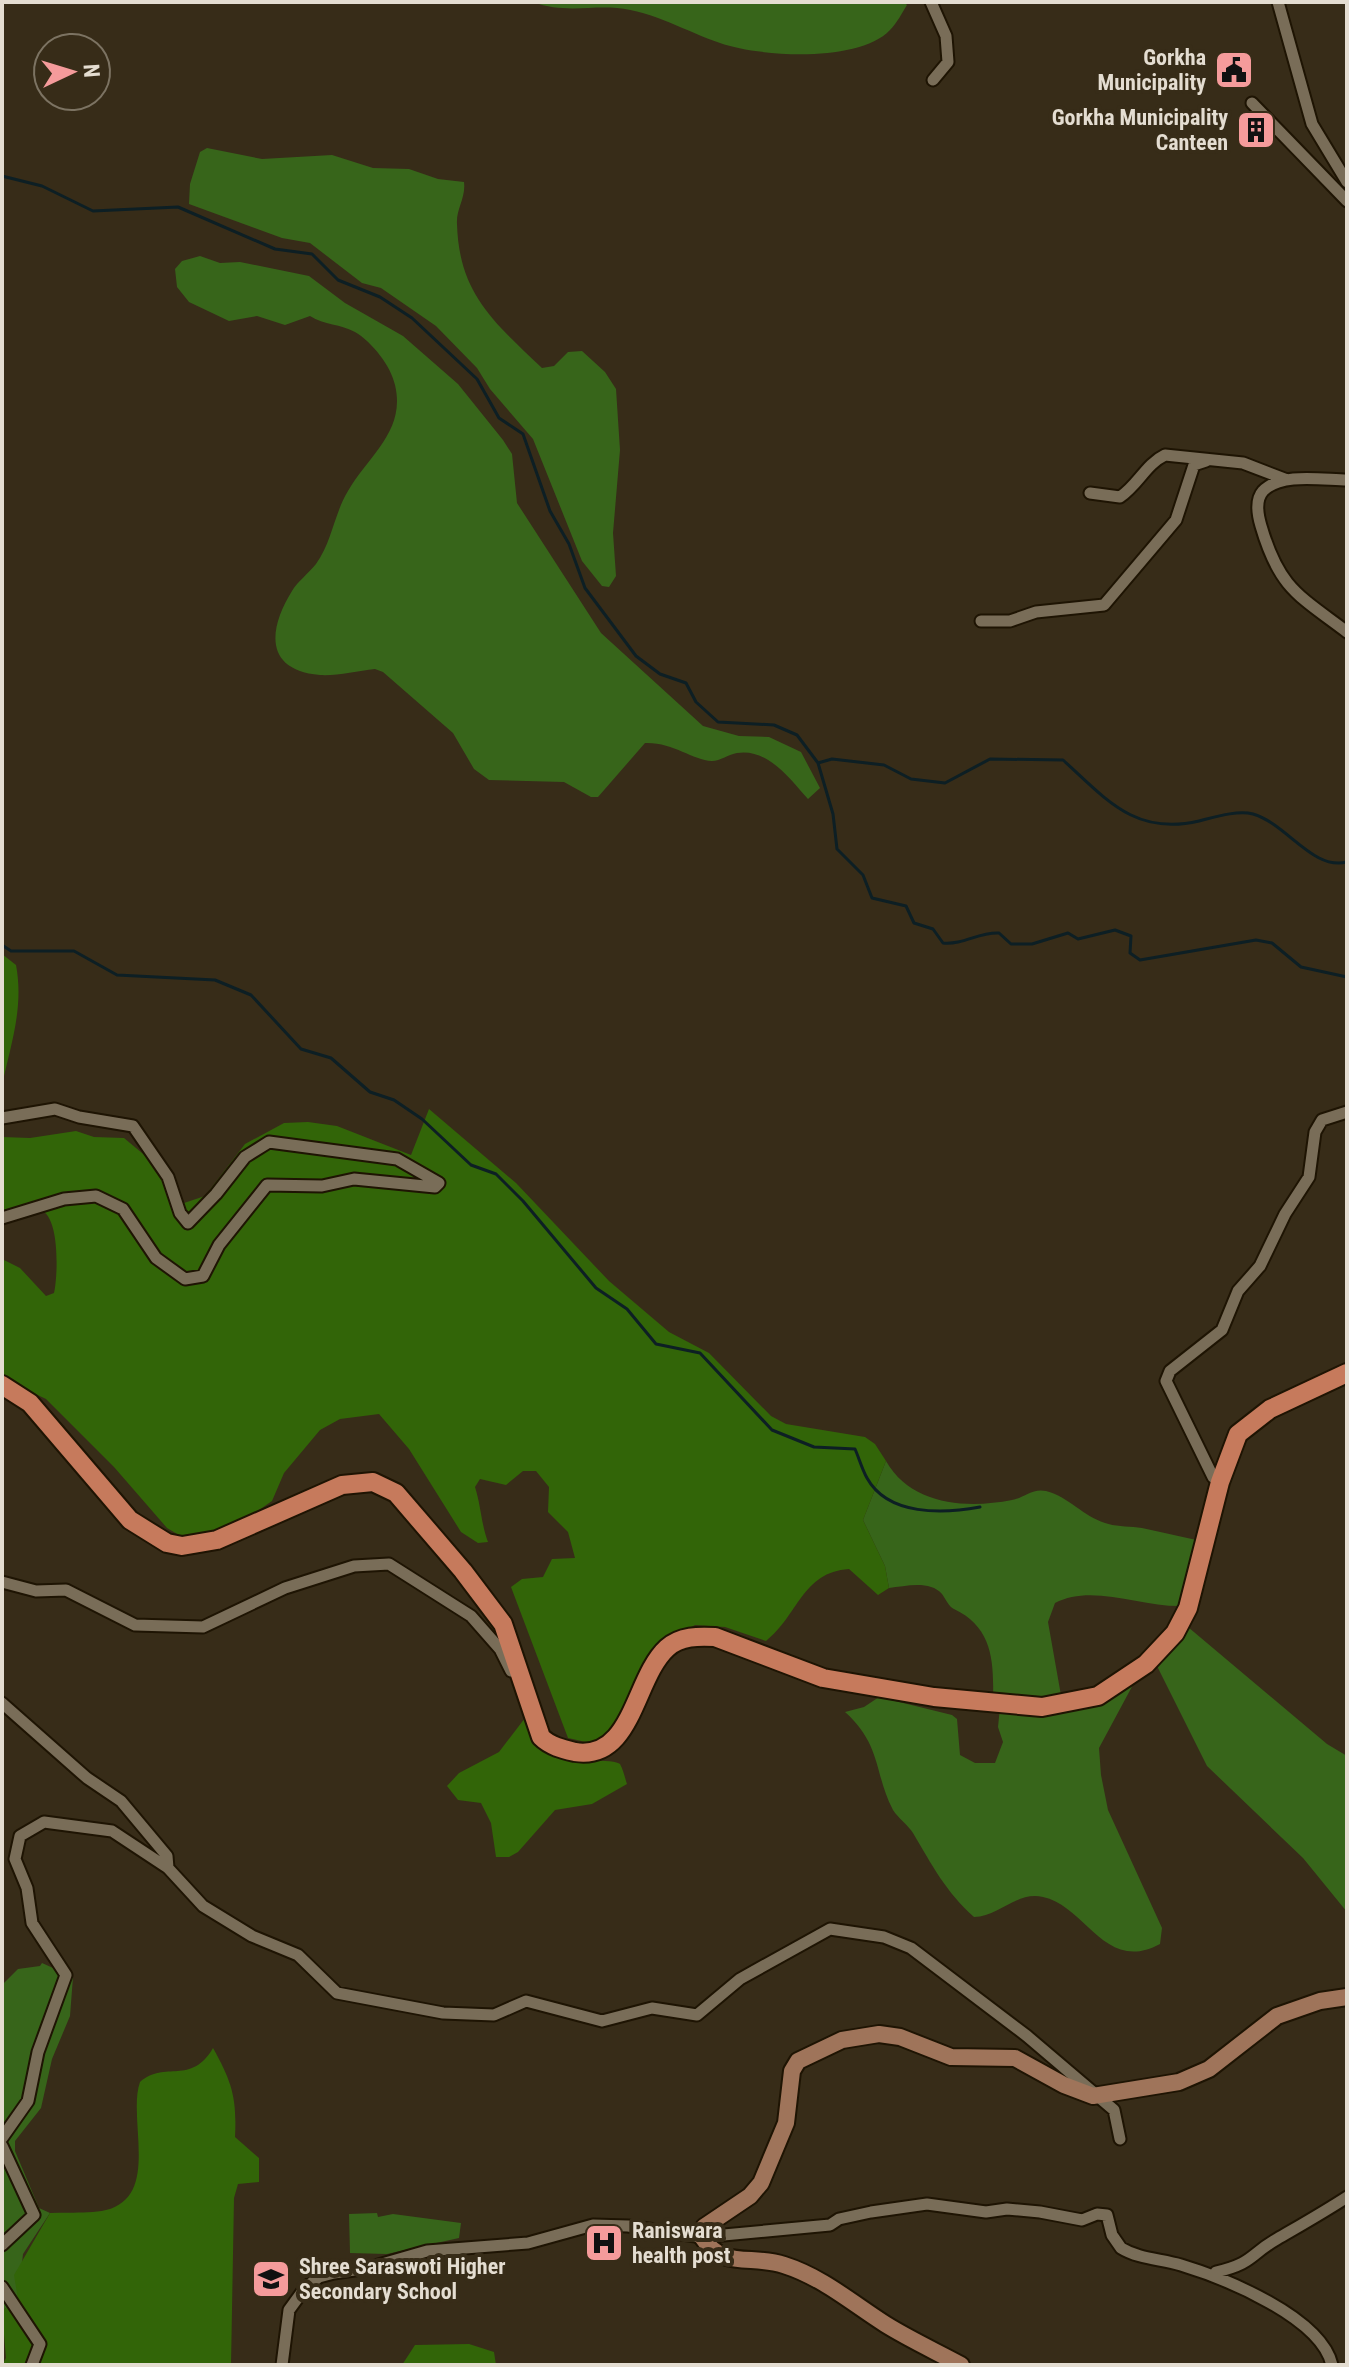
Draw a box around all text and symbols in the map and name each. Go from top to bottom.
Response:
north arrow [32,32,112,112]
place label: Gorkha Municipality [1098,45,1206,95]
public building icon: Gorkha Municipality [1213,49,1255,91]
text: N [79,63,104,78]
place label: Gorkha Municipality Canteen [1052,105,1228,155]
building icon: Gorkha Municipality Canteen [1235,109,1277,151]
place label: Raniswara health post [632,2218,731,2268]
hospital icon: Raniswara health post [583,2222,625,2264]
place label: Shree Saraswoti Higher Secondary School [299,2254,505,2304]
school or university icon: Shree Saraswoti Higher Secondary School [250,2258,292,2300]

